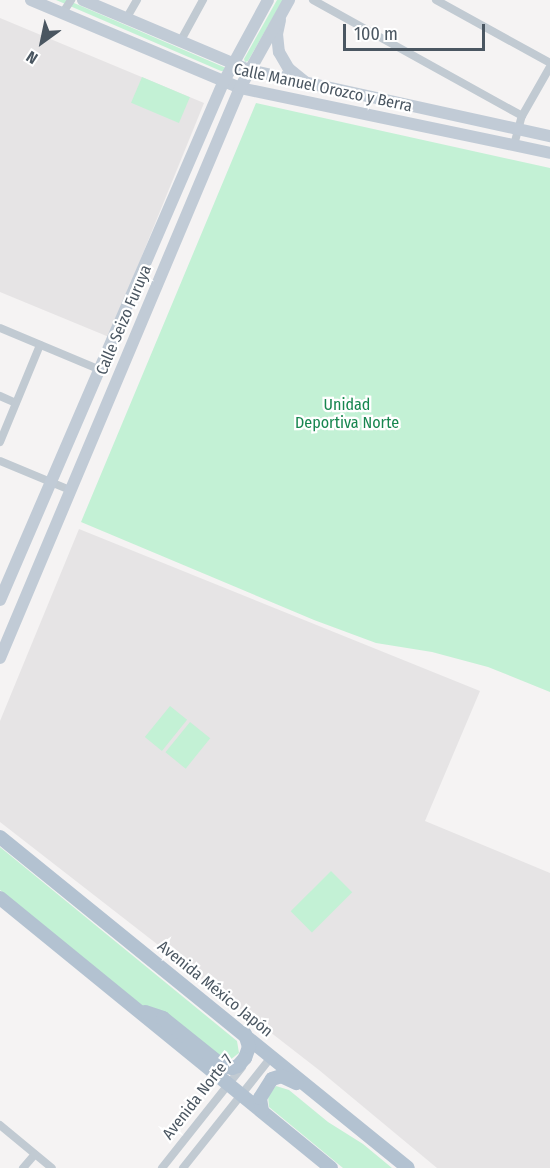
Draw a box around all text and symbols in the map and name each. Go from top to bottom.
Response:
north arrow [12,12,72,72]
scale bar [346,12,488,50]
text: 100 m [354,23,398,45]
text: N [23,47,41,68]
street label: Calle Manuel Orozco y Berra [232,60,414,116]
street label: Calle Seizo Furuya [92,262,156,378]
park label: Unidad Deportiva Norte [295,395,399,433]
street label: Avenida México Japón [154,937,276,1041]
street label: Avenida Norte 7 [159,1051,237,1143]

